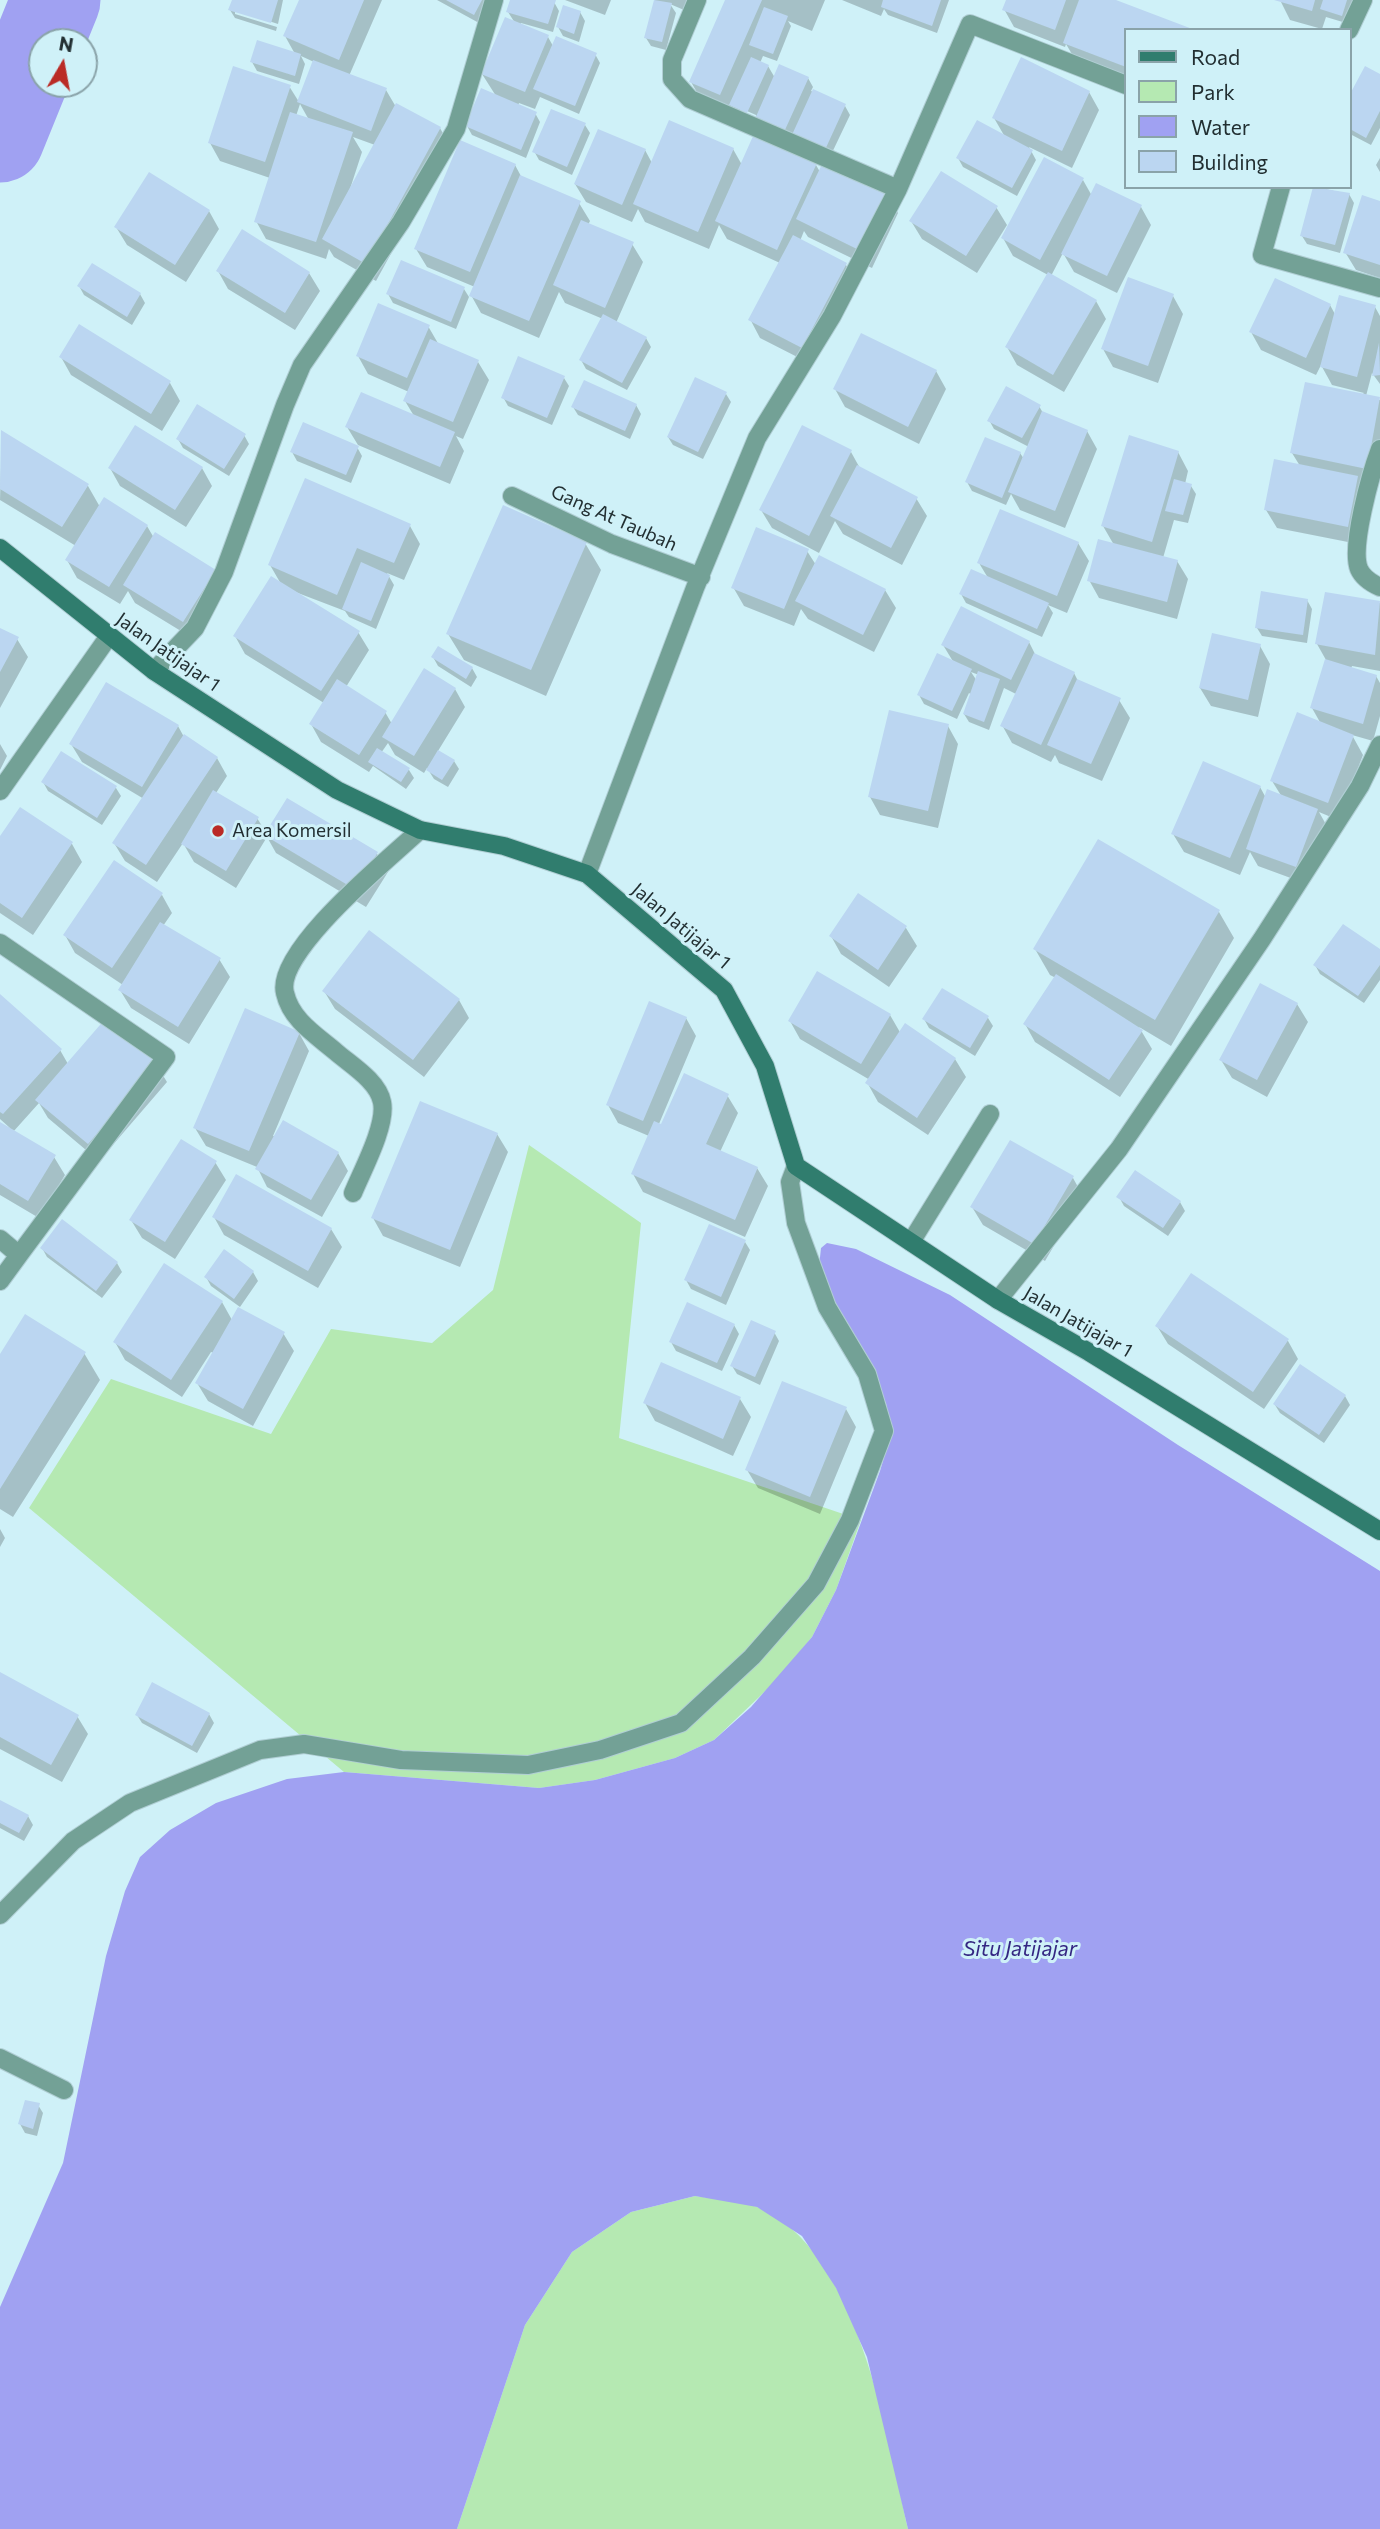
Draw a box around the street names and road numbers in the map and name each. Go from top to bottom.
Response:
street label: Gang At Taubah [547,480,681,556]
street label: Jalan Jatijajar 1 [112,608,224,696]
street label: Jalan Jatijajar 1 [627,878,735,974]
street label: Jalan Jatijajar 1 [1020,1282,1136,1362]

